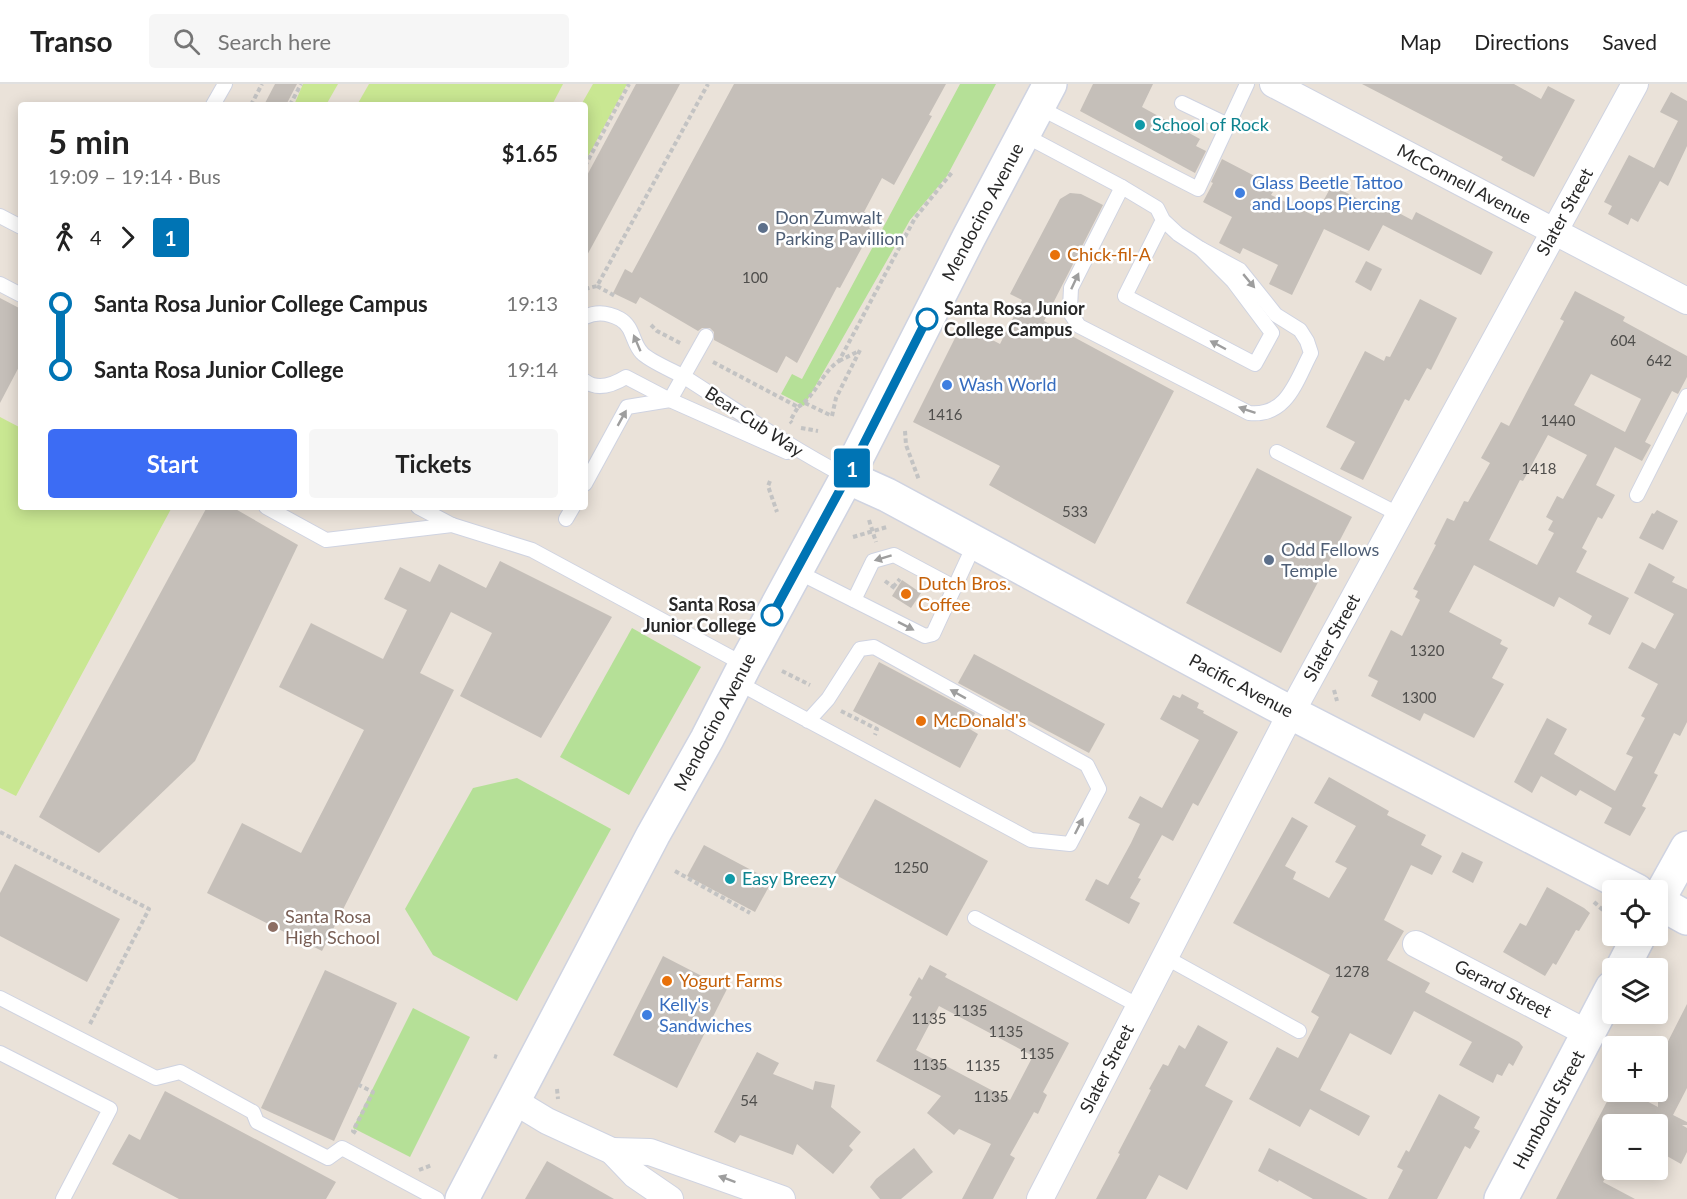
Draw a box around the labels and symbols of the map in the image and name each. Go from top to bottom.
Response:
place label: School of Rock [1152,113,1270,135]
marker: School of Rock [1133,118,1147,132]
street label: Mendocino Avenue [936,139,1028,284]
street label: McConnell Avenue [1394,139,1535,228]
street label: Slater Street [1531,163,1597,259]
place label: Glass Beetle Tattoo and Loops Piercing [1252,171,1403,214]
marker: Glass Beetle Tattoo and Loops Piercing [1233,186,1247,200]
place label: Don Zumwalt Parking Pavillion [775,206,904,249]
marker: Don Zumwalt Parking Pavillion [756,221,770,235]
place label: Chick-fil-A [1067,243,1152,265]
marker: Chick-fil-A [1048,248,1062,262]
house number: 100 [742,268,768,286]
one-way arrow [1071,272,1080,289]
one-way arrow [1242,273,1255,289]
place label: Santa Rosa Junior College Campus [944,297,1085,340]
marker: Santa Rosa Junior College Campus [916,308,938,330]
house number: 604 [1610,331,1636,349]
one-way arrow [632,334,642,352]
one-way arrow [1209,340,1226,350]
house number: 642 [1646,351,1672,369]
place label: Wash World [959,373,1056,395]
marker: Wash World [940,378,954,392]
street label: Bear Cub Way [701,381,808,461]
house number: 1416 [928,405,963,423]
one-way arrow [1237,405,1255,415]
one-way arrow [616,410,627,426]
house number: 1440 [1541,411,1576,429]
line badge: 1 [832,448,872,488]
house number: 1418 [1522,459,1556,477]
house number: 533 [1062,502,1088,520]
place label: Odd Fellows Temple [1281,538,1380,581]
marker: Odd Fellows Temple [1262,553,1276,567]
one-way arrow [874,554,892,563]
place label: Dutch Bros. Coffee [918,572,1011,615]
marker: Dutch Bros. Coffee [899,587,913,601]
street label: Slater Street [1298,589,1364,685]
place label: Santa Rosa Junior College [643,593,756,636]
marker: Santa Rosa Junior College [761,604,783,626]
one-way arrow [898,621,915,631]
house number: 1320 [1410,641,1445,659]
street label: Pacific Avenue [1186,648,1297,722]
street label: Mendocino Avenue [668,649,760,794]
house number: 1300 [1402,688,1437,706]
one-way arrow [950,689,967,699]
place label: McDonald's [933,709,1027,731]
marker: McDonald's [914,714,928,728]
one-way arrow [1074,818,1084,835]
house number: 1250 [894,858,929,876]
place label: Easy Breezy [742,867,837,889]
marker: Easy Breezy [723,872,737,886]
place label: Santa Rosa High School [285,905,380,948]
marker: Santa Rosa High School [266,920,280,934]
street label: Gerard Street [1451,954,1556,1022]
house number: 1278 [1335,962,1369,980]
place label: Yogurt Farms [679,969,783,991]
marker: Yogurt Farms [660,974,674,988]
place label: Kelly's Sandwiches [659,993,752,1036]
house number: 1135 [953,1001,987,1019]
marker: Kelly's Sandwiches [640,1008,654,1022]
house number: 1135 [912,1009,946,1027]
street label: Slater Street [1074,1020,1138,1117]
house number: 1135 [989,1022,1023,1040]
house number: 1135 [1020,1044,1054,1062]
street label: Humboldt Street [1508,1046,1589,1173]
house number: 1135 [913,1055,947,1073]
house number: 1135 [966,1056,1000,1074]
house number: 1135 [974,1087,1008,1105]
house number: 54 [740,1091,758,1109]
one-way arrow [718,1174,736,1184]

